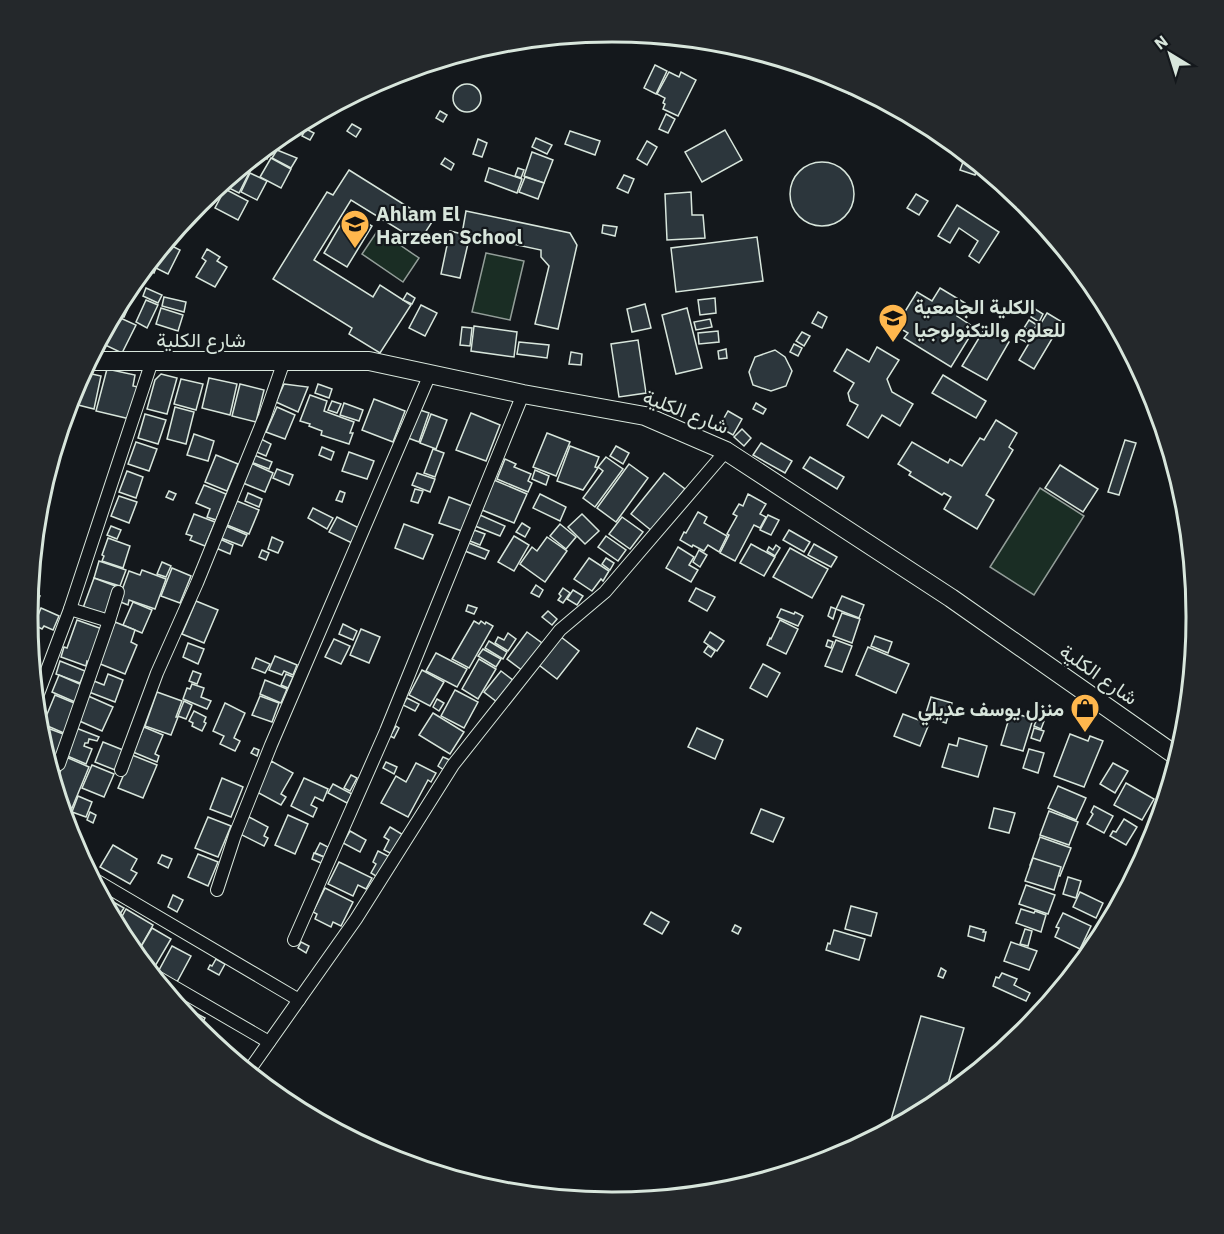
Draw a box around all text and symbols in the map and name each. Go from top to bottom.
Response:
north arrow [1140,24,1200,84]
text: N [1150,31,1171,54]
place label: Ahlam El Harzeen School [376,200,523,250]
school or university icon: Ahlam El Harzeen School [339,208,371,250]
place label: الكلية الجامعية للعلوم والتكنولوجيا [914,293,1066,343]
school or university icon: الكلية الجامعية للعلوم والتكنولوجيا [877,302,909,344]
street label: شارع الكلية [156,326,246,354]
street label: شارع الكلية [639,382,733,441]
street label: شارع الكلية [1054,637,1143,712]
shop icon: منزل يوسف عديلي [1069,692,1101,734]
place label: منزل يوسف عديلي [918,695,1064,726]

